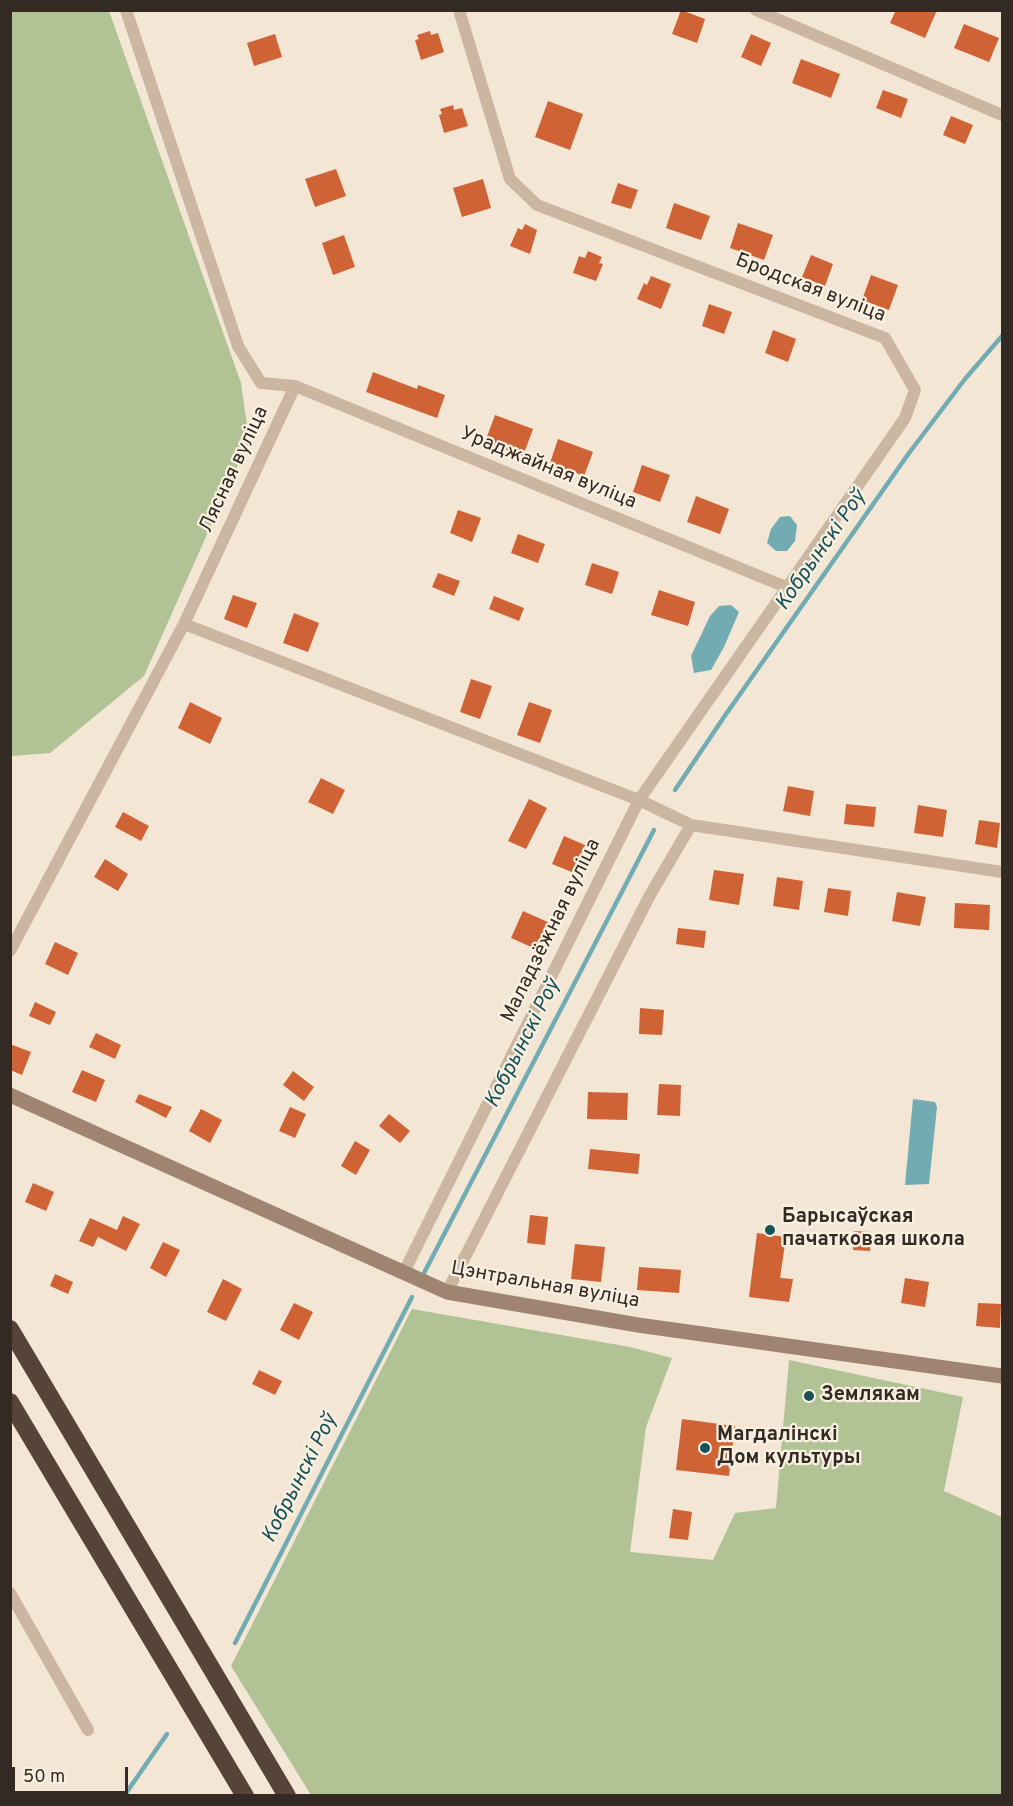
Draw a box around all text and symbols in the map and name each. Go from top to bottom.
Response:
street label: Бродская вуліца [732,249,888,329]
street label: Лясная вуліца [195,403,275,537]
street label: Ураджайная вуліца [456,423,640,515]
water label: Кобрынскі Роў [771,486,873,616]
street label: Маладзёжная вуліца [497,835,607,1027]
water label: Кобрынскі Роў [481,975,567,1113]
place label: Барысаўская пачатковая школа [782,1206,965,1253]
marker: Барысаўская пачатковая школа [763,1223,777,1237]
street label: Цэнтральная вуліца [449,1258,641,1314]
place label: Землякам [821,1384,920,1408]
marker: Землякам [802,1389,816,1403]
water label: Кобрынскі Роў [258,1410,344,1548]
place label: Магдалінскі Дом культуры [717,1424,861,1471]
marker: Магдалінскі Дом культуры [698,1441,712,1455]
scale bar [15,1755,130,1793]
text: 50 m [23,1766,65,1789]

